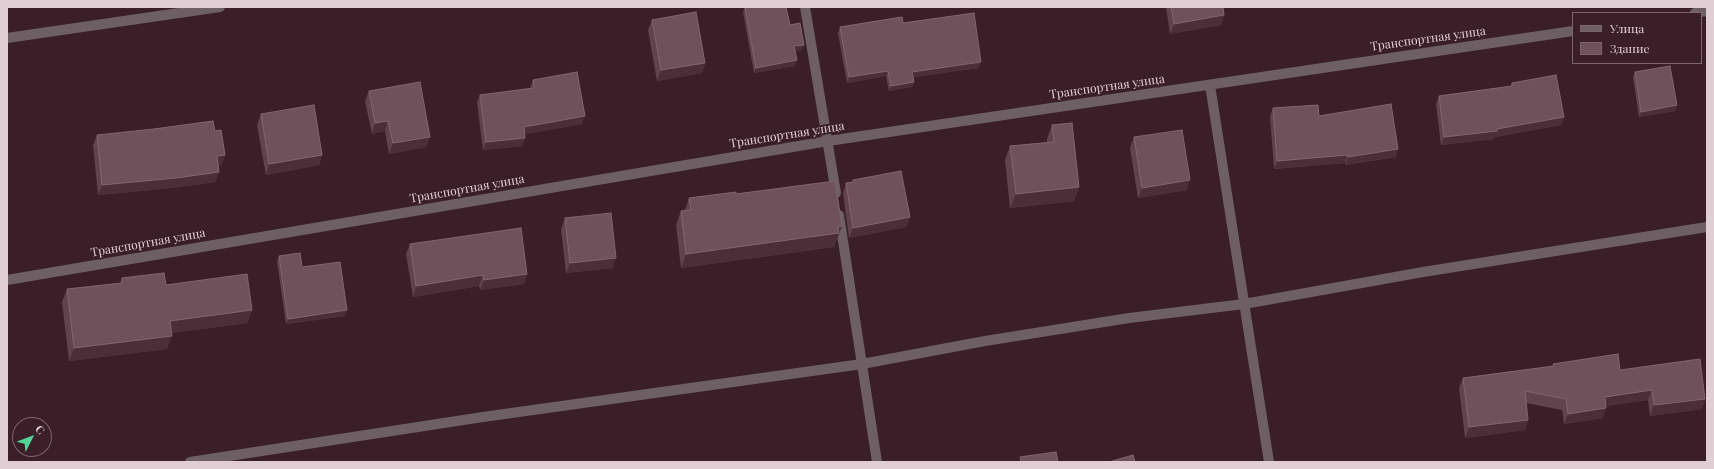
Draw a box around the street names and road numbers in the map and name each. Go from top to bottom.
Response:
street label: Транспортная улица [1369,24,1487,54]
street label: Транспортная улица [1048,72,1166,102]
street label: Транспортная улица [728,119,846,151]
street label: Транспортная улица [409,172,525,206]
street label: Транспортная улица [90,226,206,260]

